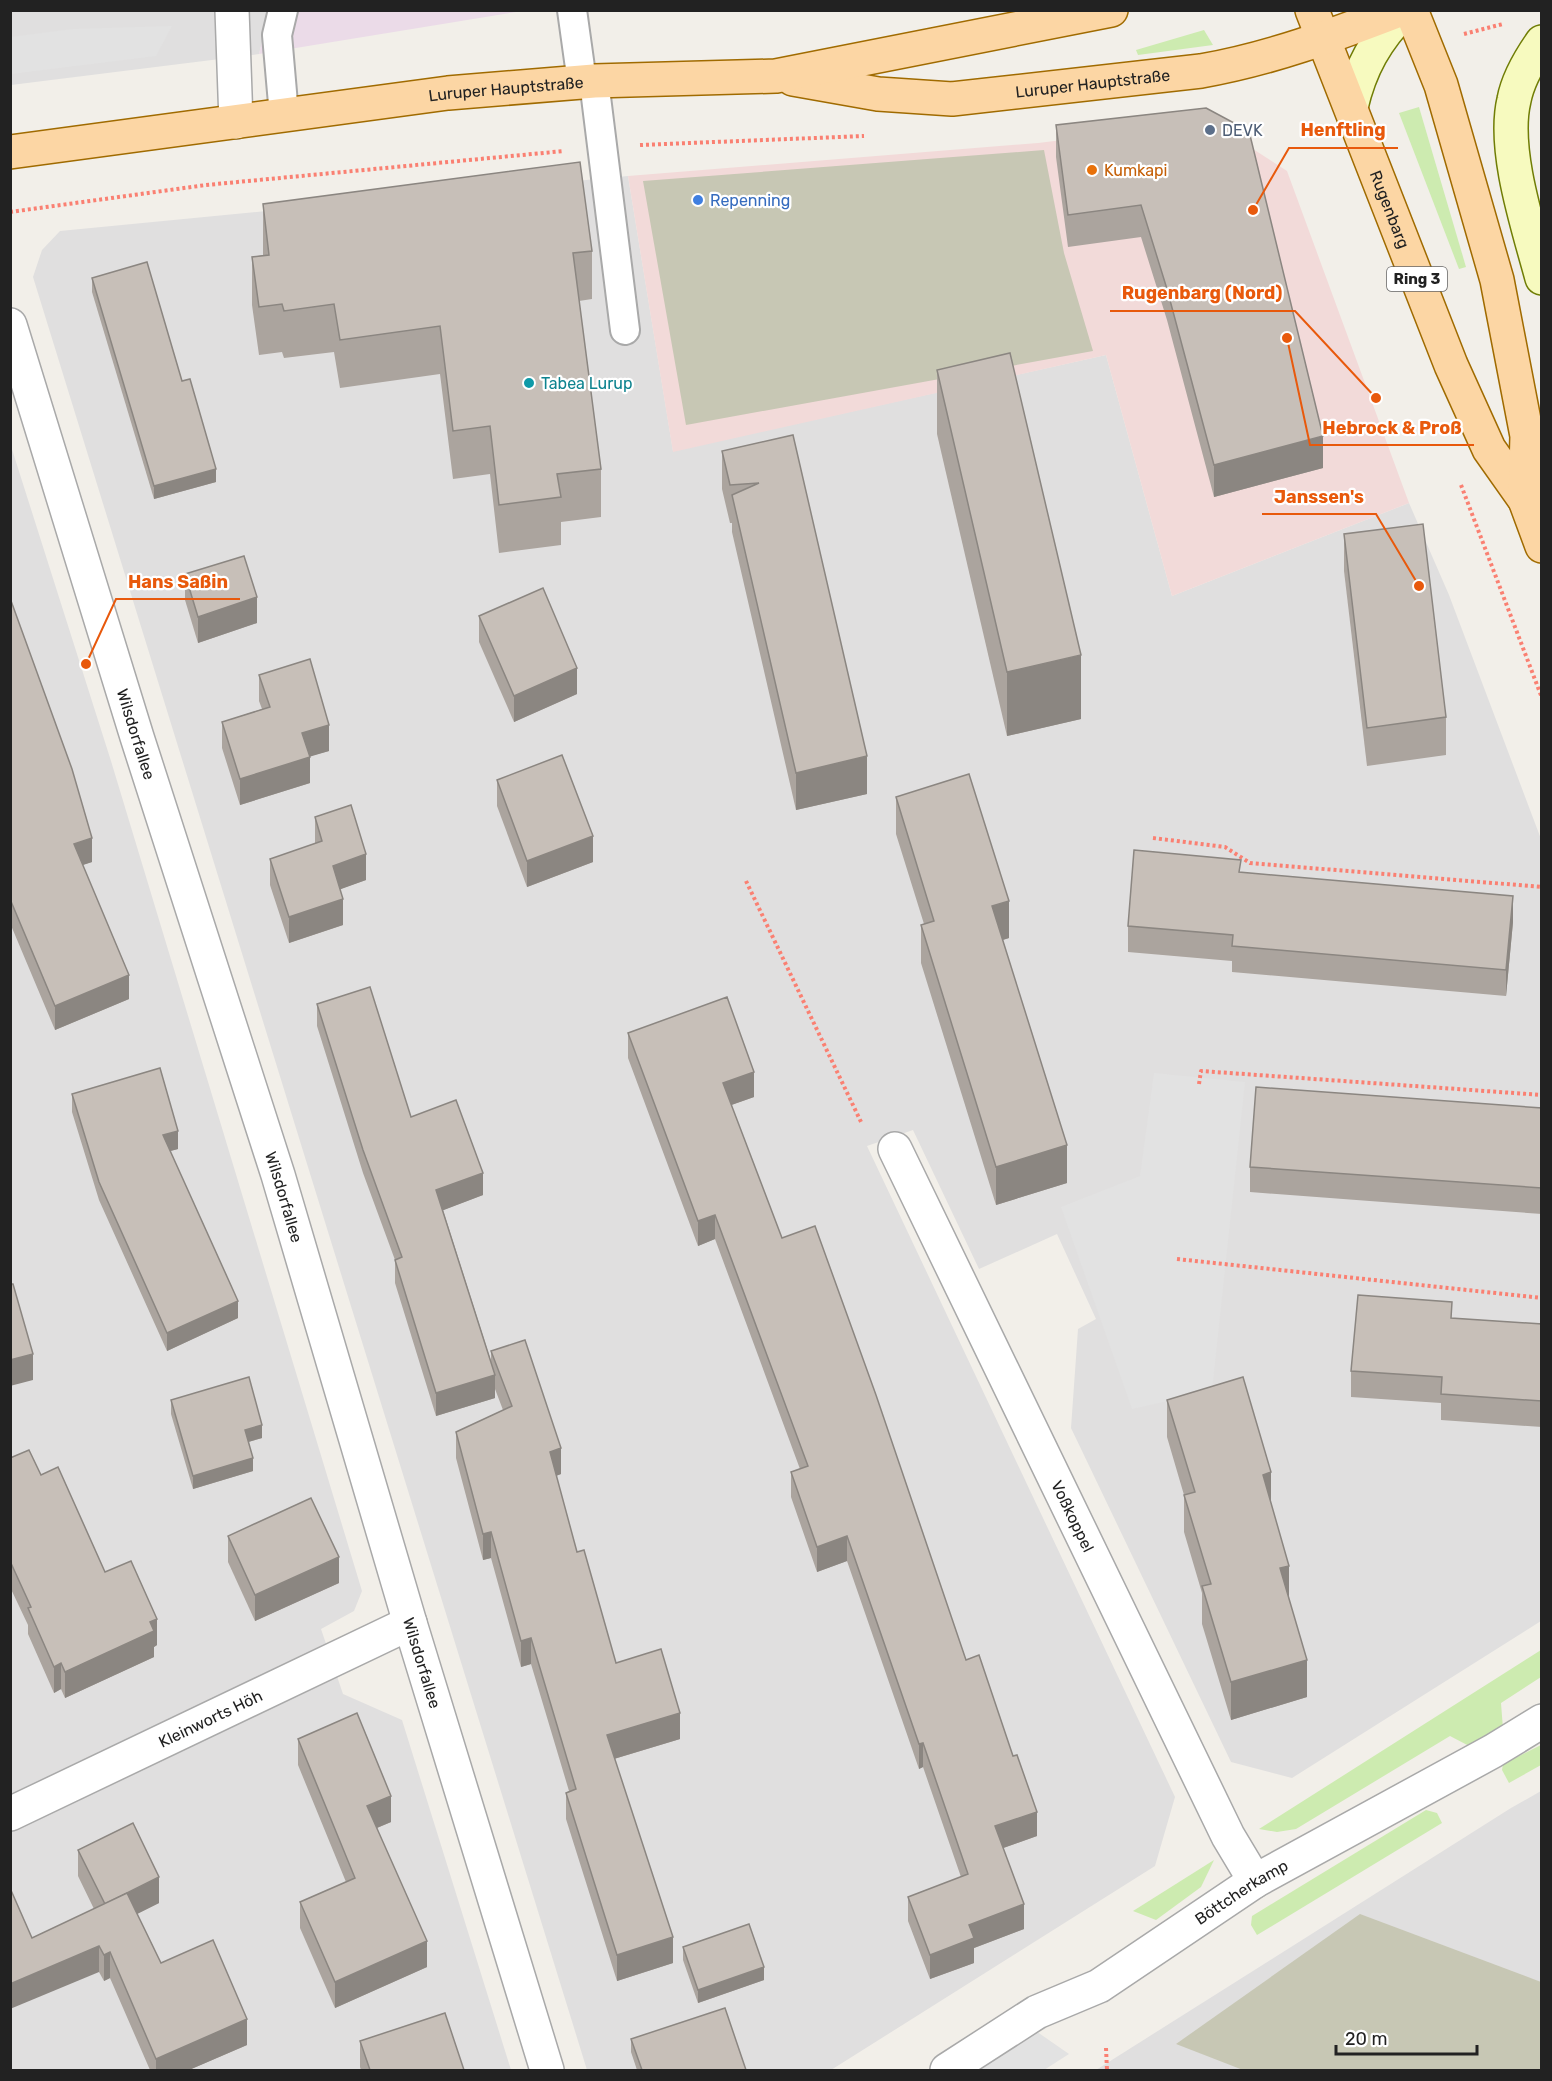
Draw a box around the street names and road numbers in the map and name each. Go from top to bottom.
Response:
street label: Luruper Hauptstraße [1014,66,1171,102]
street label: Luruper Hauptstraße [427,73,584,106]
street label: Rugenbarg [1366,168,1413,251]
road number: Ring 3 [1387,267,1447,291]
street label: Wilsdorfallee [113,686,159,782]
street label: Wilsdorfallee [261,1149,306,1245]
street label: Voßkoppel [1047,1477,1098,1555]
street label: Wilsdorfallee [399,1615,445,1711]
street label: Kleinworts Höh [156,1686,265,1752]
street label: Böttcherkamp [1191,1856,1291,1929]

